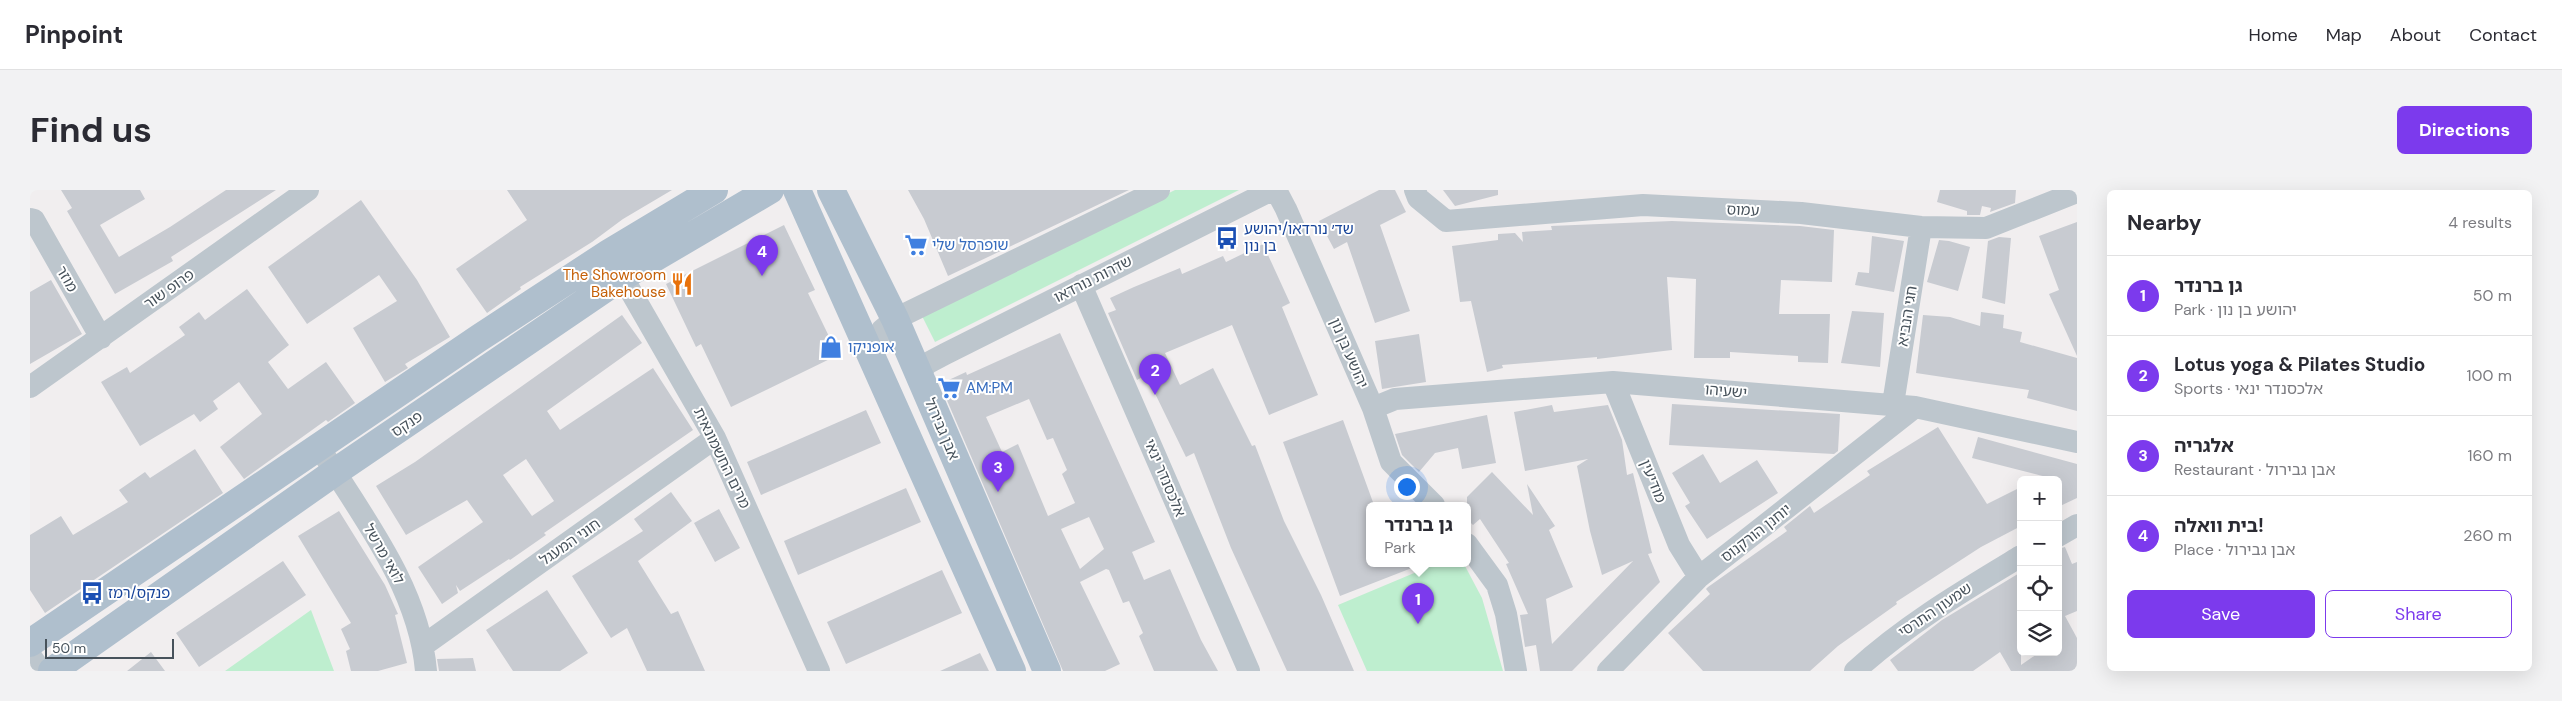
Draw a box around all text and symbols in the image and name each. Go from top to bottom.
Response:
text: Pinpoint [25,19,123,50]
text: Home [2248,23,2298,47]
text: Map [2326,23,2362,47]
text: About [2390,23,2441,47]
text: Contact [2469,23,2537,47]
button: Directions [2397,106,2532,154]
text: Find us [30,107,152,153]
street label: עמוס [1726,199,1760,221]
text: Nearby [2127,209,2201,237]
text: 4 results [2448,212,2512,233]
place label: שד׳ נורדאו/יהושע בן נון [1244,219,1354,256]
bus stop icon: שד׳ נורדאו/יהושע בן נון [1214,225,1240,251]
supermarket icon: שופרסל שלי [903,232,929,258]
pin: 4 [746,235,778,276]
place label: שופרסל שלי [932,235,1008,255]
street label: שדרות נורדאו [1051,251,1135,307]
street label: מוזר [52,262,83,296]
street label: פרופ שור [140,264,198,314]
place label: The Showroom Bakehouse [563,265,666,302]
restaurant icon: The Showroom Bakehouse [669,271,695,297]
text: גן ברנדר [2174,273,2243,298]
street label: חגי הנביא [1892,284,1922,348]
text: 1 [2140,285,2146,306]
text: 50 m [2473,285,2512,306]
text: Park · יהושע בן נון [2174,299,2297,320]
street label: יהושע בן נון [1325,315,1373,391]
shop icon: אופניקו [818,334,844,360]
place label: אופניקו [848,337,895,357]
text: Lotus yoga & Pilates Studio [2174,352,2425,377]
pin: 2 [1139,354,1171,395]
text: 2 [2138,365,2148,386]
text: 100 m [2467,365,2512,386]
supermarket icon: AM:PM [936,375,962,401]
place label: AM:PM [966,378,1013,398]
text: Sports · אלכסנדר ינאי [2174,378,2323,399]
street label: ישעיהו [1704,379,1748,403]
street label: אבן גבירול [920,395,964,463]
street label: מרים החשמונאית [689,404,755,512]
street label: פנקס [387,406,427,442]
text: אלגריה [2174,433,2234,458]
street label: אלכסנדר ינאי [1140,436,1190,520]
text: 3 [2138,445,2148,466]
text: 160 m [2468,445,2512,466]
pin: 3 [982,451,1014,492]
street label: מודיעין [1635,456,1671,506]
text: Restaurant · אבן גבירול [2174,459,2336,480]
your location [1394,474,1420,500]
map controls [2017,476,2062,656]
button: + [2017,476,2062,521]
street label: יוחנן הורקנוס [1717,499,1795,567]
popup [1366,502,1471,567]
text: גן ברנדר [1384,512,1453,537]
text: בית וואלה! [2174,513,2264,538]
street label: חוני המעגל [536,514,604,570]
street label: לואי מרשל [359,520,409,588]
button: − [2017,521,2062,566]
text: 4 [2138,525,2148,546]
text: 260 m [2463,525,2512,546]
text: Park [1384,537,1416,558]
text: Place · אבן גבירול [2174,539,2295,560]
button: locate [2017,566,2062,611]
street label: שמעון התרסי [1894,578,1976,642]
bus stop icon: פנקס/רמז [79,580,105,606]
place label: פנקס/רמז [108,583,170,603]
pin: 1 [1402,583,1434,624]
button: Save [2127,590,2315,638]
button: Share [2325,590,2512,638]
button: layers [2017,611,2062,656]
scale bar [45,636,174,659]
text: 50 m [52,639,86,657]

